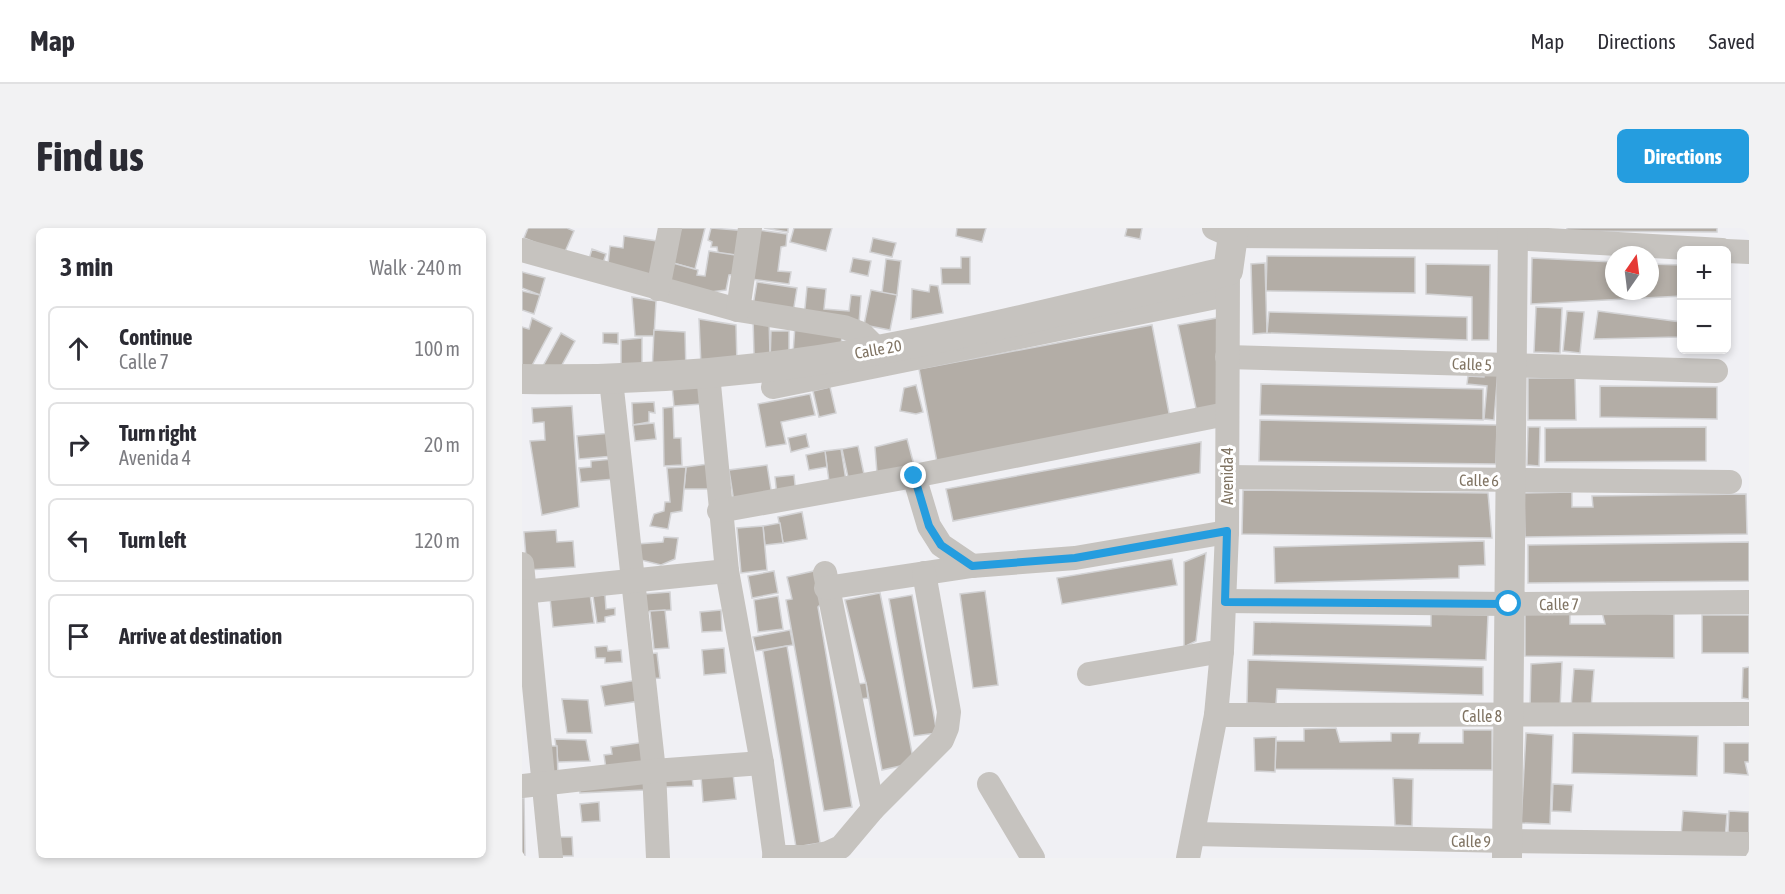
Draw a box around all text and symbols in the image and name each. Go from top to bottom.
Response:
text: Map [30,25,75,57]
text: Map [1530,29,1564,53]
text: Directions [1597,29,1676,53]
text: Saved [1709,29,1755,53]
button: Directions [1617,129,1749,183]
text: Find us [36,132,144,180]
north arrow [1605,246,1659,300]
map controls [1677,246,1731,354]
button: + [1677,246,1731,300]
text: 3 min [60,252,113,282]
text: Walk · 240 m [370,256,462,279]
button: − [1677,300,1731,354]
text: Continue [119,324,193,350]
icon: ahead [62,332,95,365]
street label: Calle 20 [853,336,903,362]
text: 100 m [415,337,460,360]
text: Calle 7 [119,350,169,373]
street label: Calle 5 [1452,354,1492,374]
text: Turn right [119,420,196,446]
icon: right [62,428,95,461]
text: 20 m [424,433,460,456]
text: Avenida 4 [119,446,191,469]
street label: Avenida 4 [1218,447,1236,505]
route end [900,462,926,488]
street label: Calle 6 [1459,471,1499,489]
icon: left [62,524,95,557]
text: Turn left [119,527,186,553]
text: 120 m [415,529,460,552]
route start [1495,590,1521,616]
street label: Calle 7 [1539,595,1579,613]
icon: arrive [62,620,95,653]
text: Arrive at destination [119,623,282,649]
street label: Calle 8 [1462,707,1502,725]
street label: Calle 9 [1451,832,1491,850]

